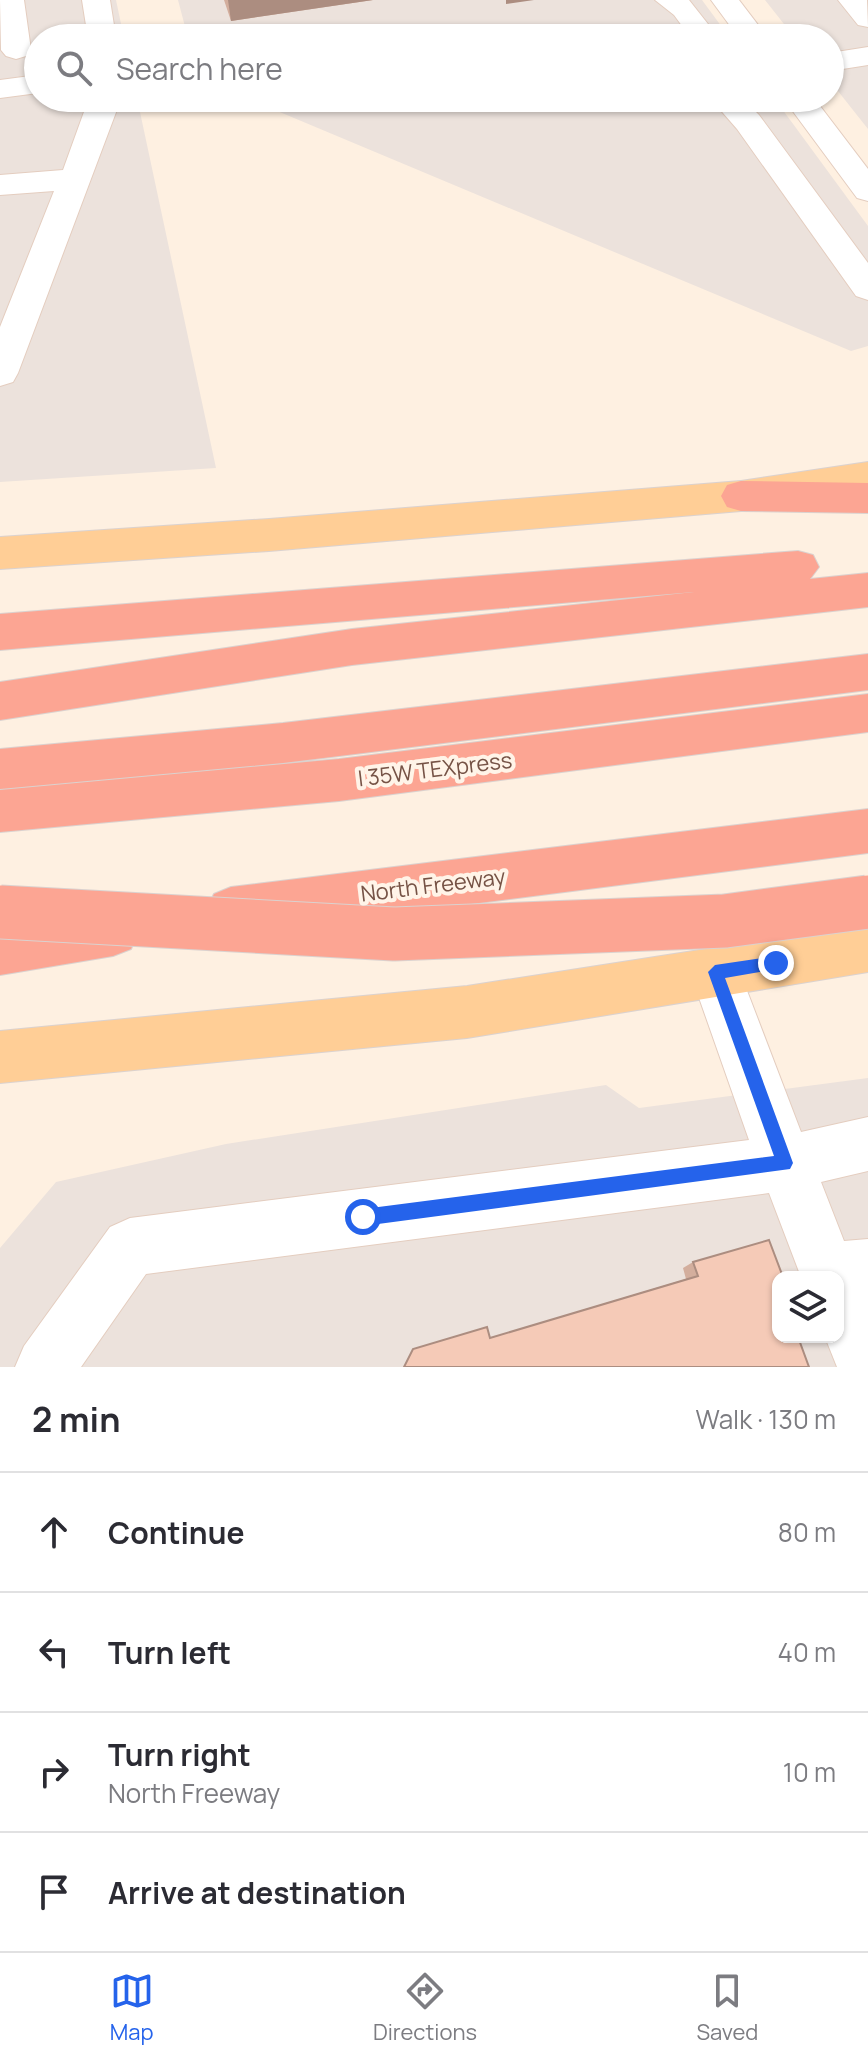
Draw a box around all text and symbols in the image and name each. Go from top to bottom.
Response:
search box [24,24,844,112]
icon: search [52,46,96,90]
text: Search here [116,48,283,89]
street label: I 35W TEXpress [356,745,514,793]
street label: North Freeway [359,861,508,909]
route end [758,945,794,981]
route start [345,1199,381,1235]
map controls [772,1271,844,1343]
button: layers [772,1271,844,1343]
text: 2 min [32,1396,120,1442]
text: Walk · 130 m [696,1401,836,1437]
icon: ahead [32,1510,76,1554]
text: Continue [108,1512,244,1553]
text: 80 m [778,1514,836,1550]
icon: left [32,1630,76,1674]
text: Turn left [108,1632,231,1673]
text: 40 m [778,1634,836,1670]
text: Turn right [108,1734,251,1775]
icon: right [32,1750,76,1794]
text: 10 m [783,1754,836,1790]
text: North Freeway [108,1775,280,1811]
icon: arrive [32,1870,76,1914]
text: Arrive at destination [108,1872,406,1913]
tab: Map [110,1969,154,2047]
tab: Directions [373,1969,477,2047]
tab: Saved [696,1969,758,2047]

